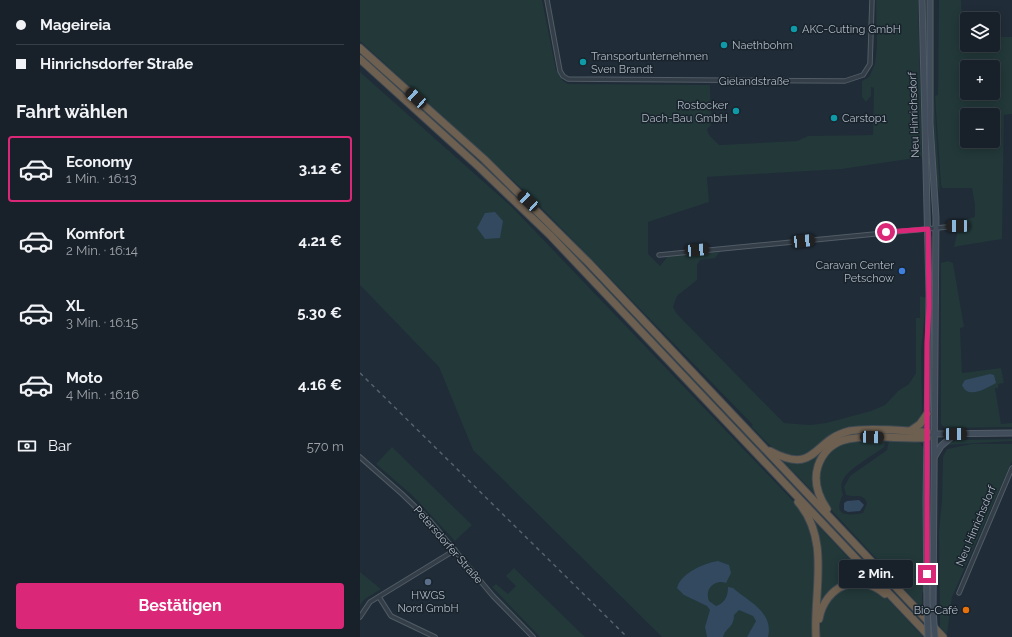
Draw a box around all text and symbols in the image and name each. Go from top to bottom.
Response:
map controls [960,12,1000,148]
button: layers [960,12,1000,52]
text: Mageireia [40,16,111,34]
place label: AKC-Cutting GmbH [802,23,901,36]
marker: AKC-Cutting GmbH [789,24,799,34]
place label: Naethbohm [732,39,793,52]
marker: Naethbohm [719,40,729,50]
place label: Transportunternehmen Sven Brandt [591,50,708,76]
text: Hinrichsdorfer Straße [40,55,193,73]
marker: Transportunternehmen Sven Brandt [578,57,588,67]
button: + [960,60,1000,100]
street label: Neu Hinrichsdorf [906,71,922,158]
street label: Gielandstraße [719,75,790,88]
car [403,86,429,110]
place label: Rostocker Dach-Bau GmbH [642,99,728,125]
text: Fahrt wählen [16,101,128,122]
marker: Rostocker Dach-Bau GmbH [731,106,741,116]
button: − [960,108,1000,148]
place label: Carstop1 [842,112,887,125]
marker: Carstop1 [829,113,839,123]
icon: car [18,151,54,187]
text: Economy [66,153,133,171]
text: 3.12 € [299,160,342,178]
text: 1 Min. · 16:13 [66,171,137,186]
car [515,188,541,214]
car [946,220,970,232]
icon: car [18,223,54,259]
route start [877,223,895,241]
text: Komfort [66,225,125,243]
text: 4.21 € [299,232,342,250]
car [790,234,816,248]
text: 2 Min. · 16:14 [66,243,138,258]
car [685,243,709,257]
place label: Caravan Center Petschow [816,259,894,285]
marker: Caravan Center Petschow [897,266,907,276]
icon: car [18,295,54,331]
text: XL [66,297,84,315]
text: 5.30 € [297,304,342,322]
text: 3 Min. · 16:15 [66,315,138,330]
icon: car [18,367,54,403]
text: Moto [66,369,103,387]
text: 4.16 € [298,376,342,394]
text: 4 Min. · 16:16 [66,387,139,402]
car [943,428,967,440]
car [860,431,884,443]
icon: cash [16,435,38,457]
text: Bar [48,437,71,455]
text: 570 m [307,439,344,454]
street label: Neu Hinrichsdorf [953,484,999,568]
street label: Petersdorfer Straße [411,504,486,587]
callout: 2 Min. [839,560,913,588]
route end [918,565,936,583]
text: 2 Min. [858,566,894,581]
marker: HWGS Nord GmbH [423,577,433,587]
button: Bestätigen [16,583,344,629]
place label: HWGS Nord GmbH [397,589,459,615]
place label: Bio-Café [914,604,959,617]
marker: Bio-Café [961,605,971,615]

